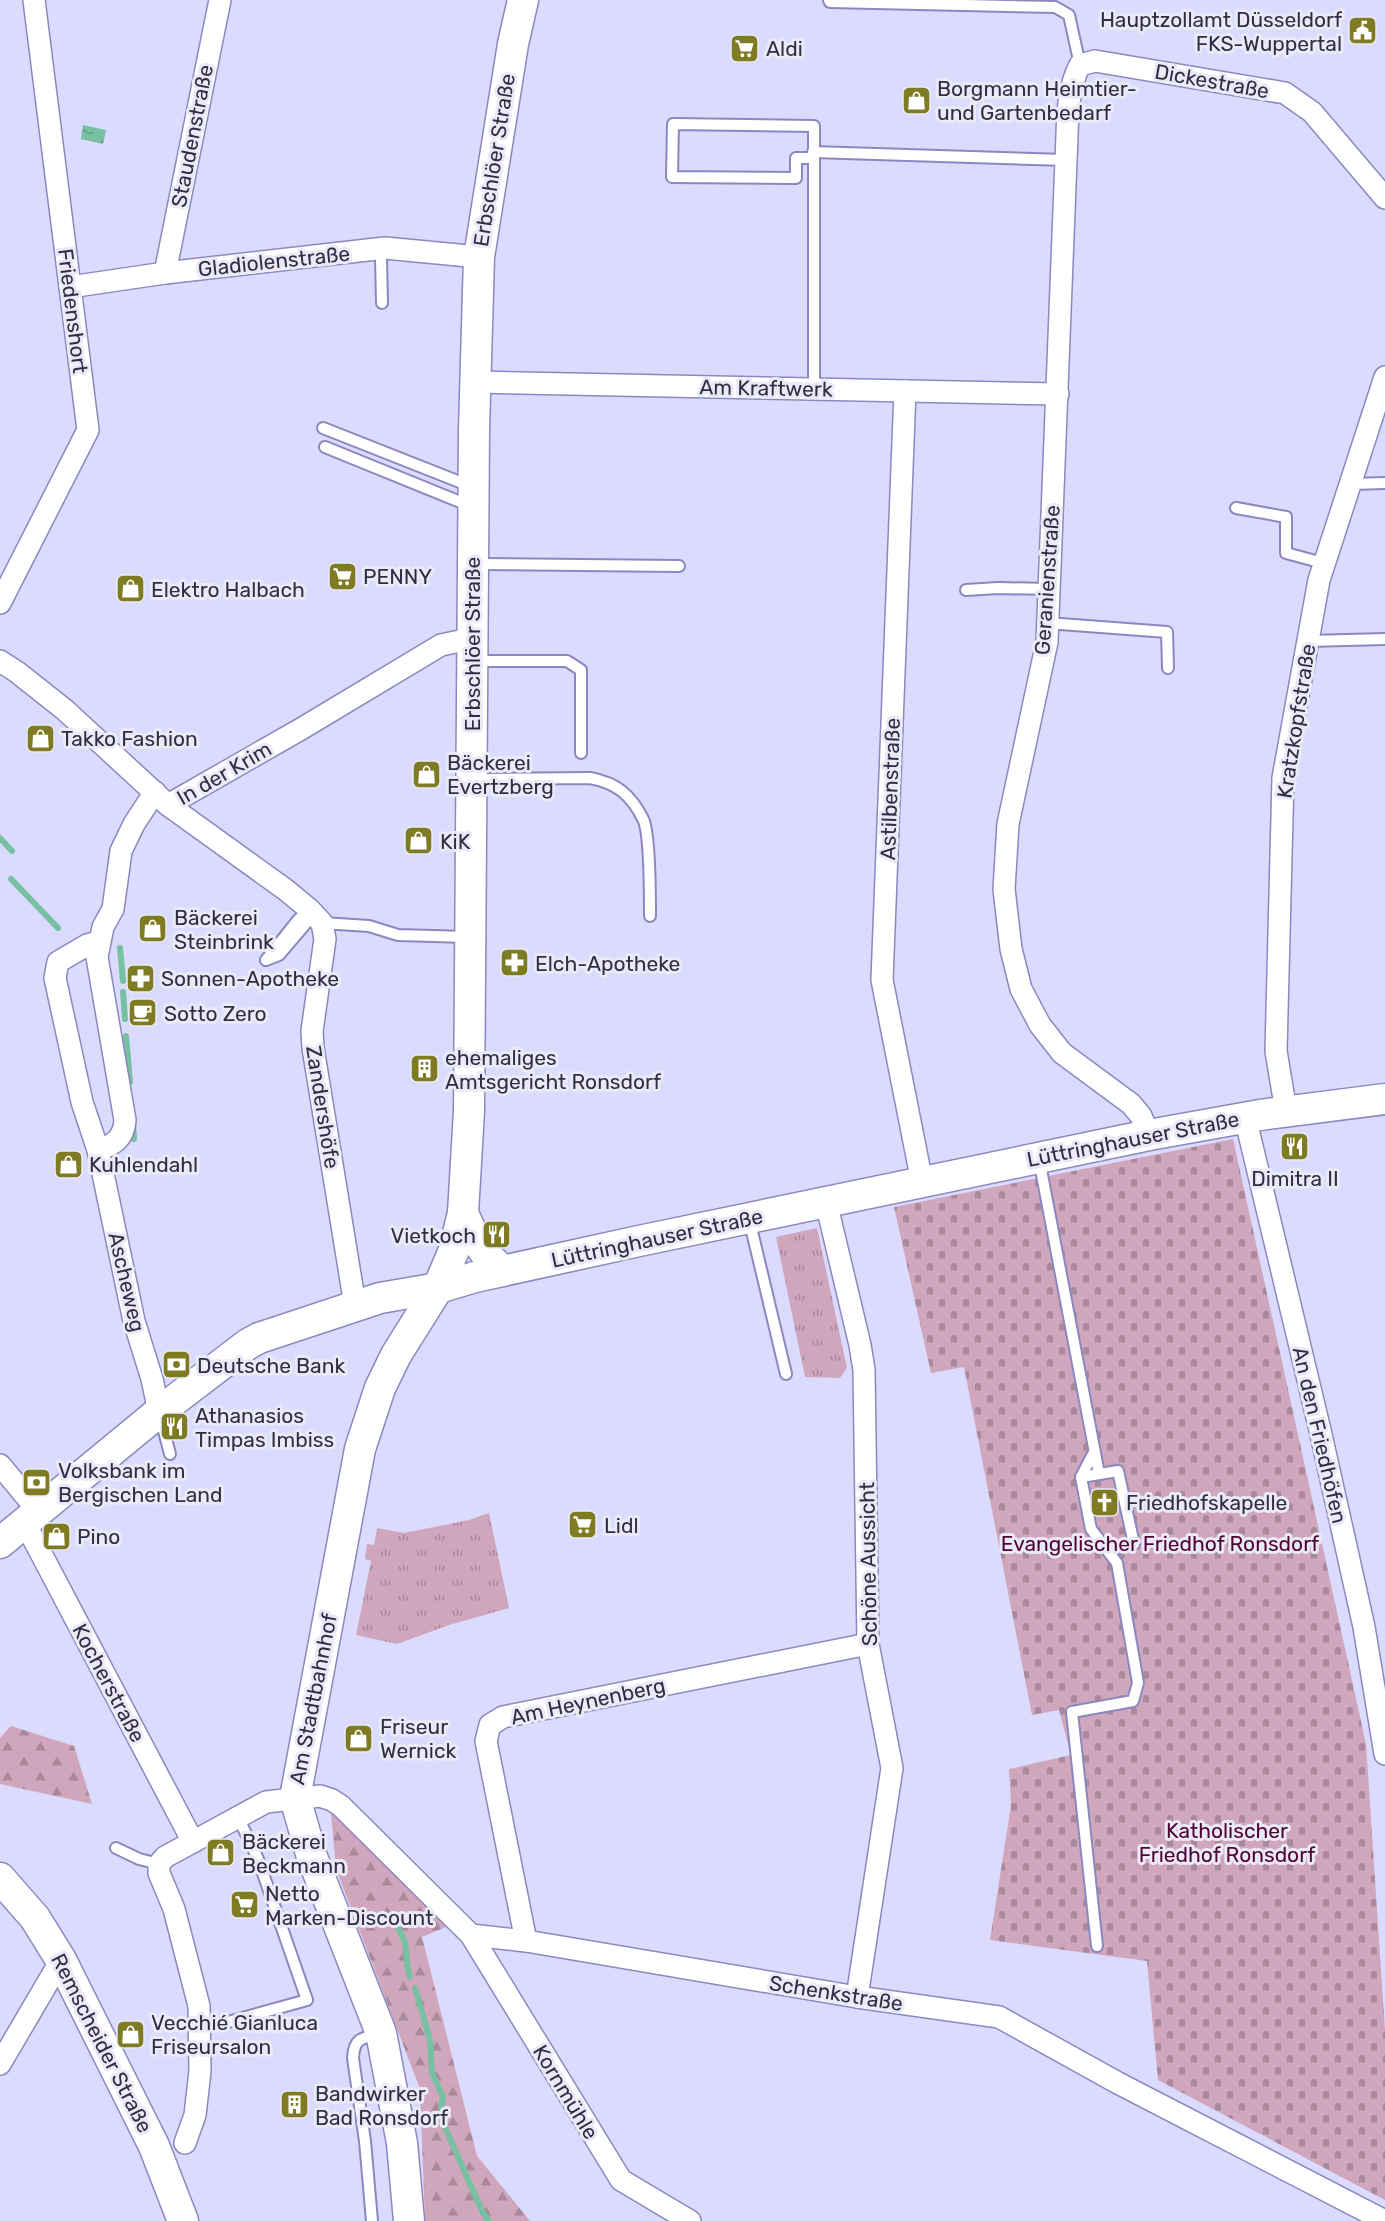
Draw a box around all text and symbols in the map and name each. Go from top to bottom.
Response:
place label: Hauptzollamt Düsseldorf FKS-Wuppertal [1100,7,1342,56]
public building icon: Hauptzollamt Düsseldorf FKS-Wuppertal [1347,15,1379,47]
supermarket icon: Aldi [729,32,761,64]
place label: Aldi [766,36,803,61]
street label: Dickestraße [1153,59,1271,103]
street label: Staudenstraße [166,62,218,210]
street label: Erbschlöer Straße [468,72,520,248]
place label: Borgmann Heimtier- und Gartenbedarf [937,76,1137,125]
shop icon: Borgmann Heimtier- und Gartenbedarf [900,84,932,116]
street label: Gladiolenstraße [197,241,351,281]
street label: Friedenshort [53,247,93,375]
street label: Am Kraftwerk [699,374,833,402]
street label: Geranienstraße [1029,504,1065,656]
street label: Erbschlöer Straße [460,557,485,731]
supermarket icon: PENNY [326,560,358,592]
place label: PENNY [363,564,432,589]
shop icon: Elektro Halbach [114,573,146,605]
place label: Elektro Halbach [151,577,305,602]
street label: Kratzkopfstraße [1271,642,1321,800]
street label: Astilbenstraße [875,717,905,861]
shop icon: Takko Fashion [24,722,56,754]
place label: Takko Fashion [61,726,198,751]
street label: In der Krim [172,736,276,810]
place label: Bäckerei Evertzberg [447,750,554,799]
shop icon: Bäckerei Evertzberg [410,758,442,790]
shop icon: KiK [403,825,435,857]
place label: KiK [440,829,471,854]
place label: Bäckerei Steinbrink [174,905,274,954]
shop icon: Bäckerei Steinbrink [137,913,169,945]
pharmacy icon: Elch-Apotheke [498,947,530,979]
place label: Elch-Apotheke [535,951,680,976]
pharmacy icon: Sonnen-Apotheke [124,962,156,994]
place label: Sonnen-Apotheke [161,966,339,991]
cafe icon: Sotto Zero [127,997,159,1029]
place label: Sotto Zero [164,1001,267,1026]
street label: Zandershöfe [301,1044,345,1170]
place label: ehemaliges Amtsgericht Ronsdorf [445,1045,661,1094]
building icon: ehemaliges Amtsgericht Ronsdorf [408,1053,440,1085]
street label: Lüttringhauser Straße [1025,1106,1241,1172]
restaurant icon: Dimitra II [1279,1131,1311,1163]
shop icon: Kuhlendahl [52,1148,84,1180]
place label: Kuhlendahl [89,1152,198,1177]
place label: Dimitra II [1251,1166,1339,1191]
street label: Lüttringhauser Straße [549,1203,765,1273]
restaurant icon: Vietkoch [481,1219,513,1251]
place label: Vietkoch [391,1223,476,1248]
street label: Ascheweg [103,1230,151,1334]
street label: An den Friedhöfen [1288,1344,1352,1526]
bank icon: Deutsche Bank [160,1349,192,1381]
place label: Deutsche Bank [197,1353,345,1378]
place label: Athanasios Timpas Imbiss [195,1403,334,1452]
restaurant icon: Athanasios Timpas Imbiss [158,1411,190,1443]
place label: Volksbank im Bergischen Land [58,1458,223,1507]
bank icon: Volksbank im Bergischen Land [21,1466,53,1498]
street label: Schöne Aussicht [854,1482,882,1646]
church icon: Friedhofskapelle [1089,1486,1121,1518]
place label: Friedhofskapelle [1126,1490,1287,1515]
supermarket icon: Lidl [567,1509,599,1541]
place label: Lidl [604,1513,639,1538]
shop icon: Pino [40,1520,72,1552]
place label: Pino [77,1524,120,1549]
park label: Evangelischer Friedhof Ronsdorf [1001,1531,1319,1556]
street label: Am Stadtbahnhof [284,1611,342,1787]
street label: Kocherstraße [67,1619,151,1747]
street label: Am Heynenberg [508,1672,668,1730]
place label: Friseur Wernick [380,1714,457,1763]
shop icon: Friseur Wernick [343,1722,375,1754]
park label: Katholischer Friedhof Ronsdorf [1139,1818,1315,1867]
place label: Bäckerei Beckmann [242,1829,346,1878]
shop icon: Bäckerei Beckmann [205,1837,237,1869]
place label: Netto Marken-Discount [265,1881,433,1930]
supermarket icon: Netto Marken-Discount [228,1889,260,1921]
street label: Remscheider Straße [46,1949,158,2137]
street label: Schenkstraße [767,1970,905,2016]
place label: Vecchié Gianluca Friseursalon [151,2010,318,2059]
shop icon: Vecchié Gianluca Friseursalon [114,2018,146,2050]
street label: Kornmühle [528,2040,604,2144]
place label: Bandwirker Bad Ronsdorf [315,2081,448,2130]
building icon: Bandwirker Bad Ronsdorf [278,2089,310,2121]

